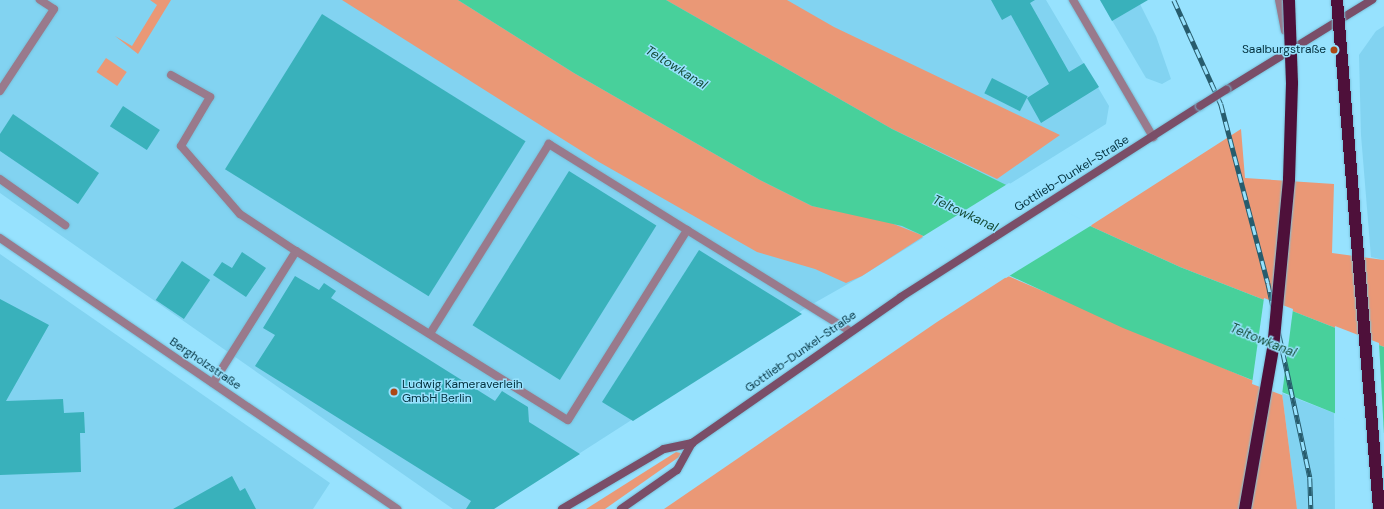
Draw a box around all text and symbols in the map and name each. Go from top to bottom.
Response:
water label: Teltowkanal [642,43,710,93]
place label: Saalburgstraße [1242,43,1326,57]
marker: Saalburgstraße [1329,45,1339,55]
street label: Gottlieb-Dunkel-Straße [1012,133,1132,215]
water label: Teltowkanal [930,192,1000,236]
street label: Gottlieb-Dunkel-Straße [743,308,859,396]
water label: Teltowkanal [1228,321,1298,361]
street label: Bergholzstraße [166,335,244,393]
place label: Ludwig Kameraverleih GmbH Berlin [402,378,523,406]
marker: Ludwig Kameraverleih GmbH Berlin [389,387,399,397]

